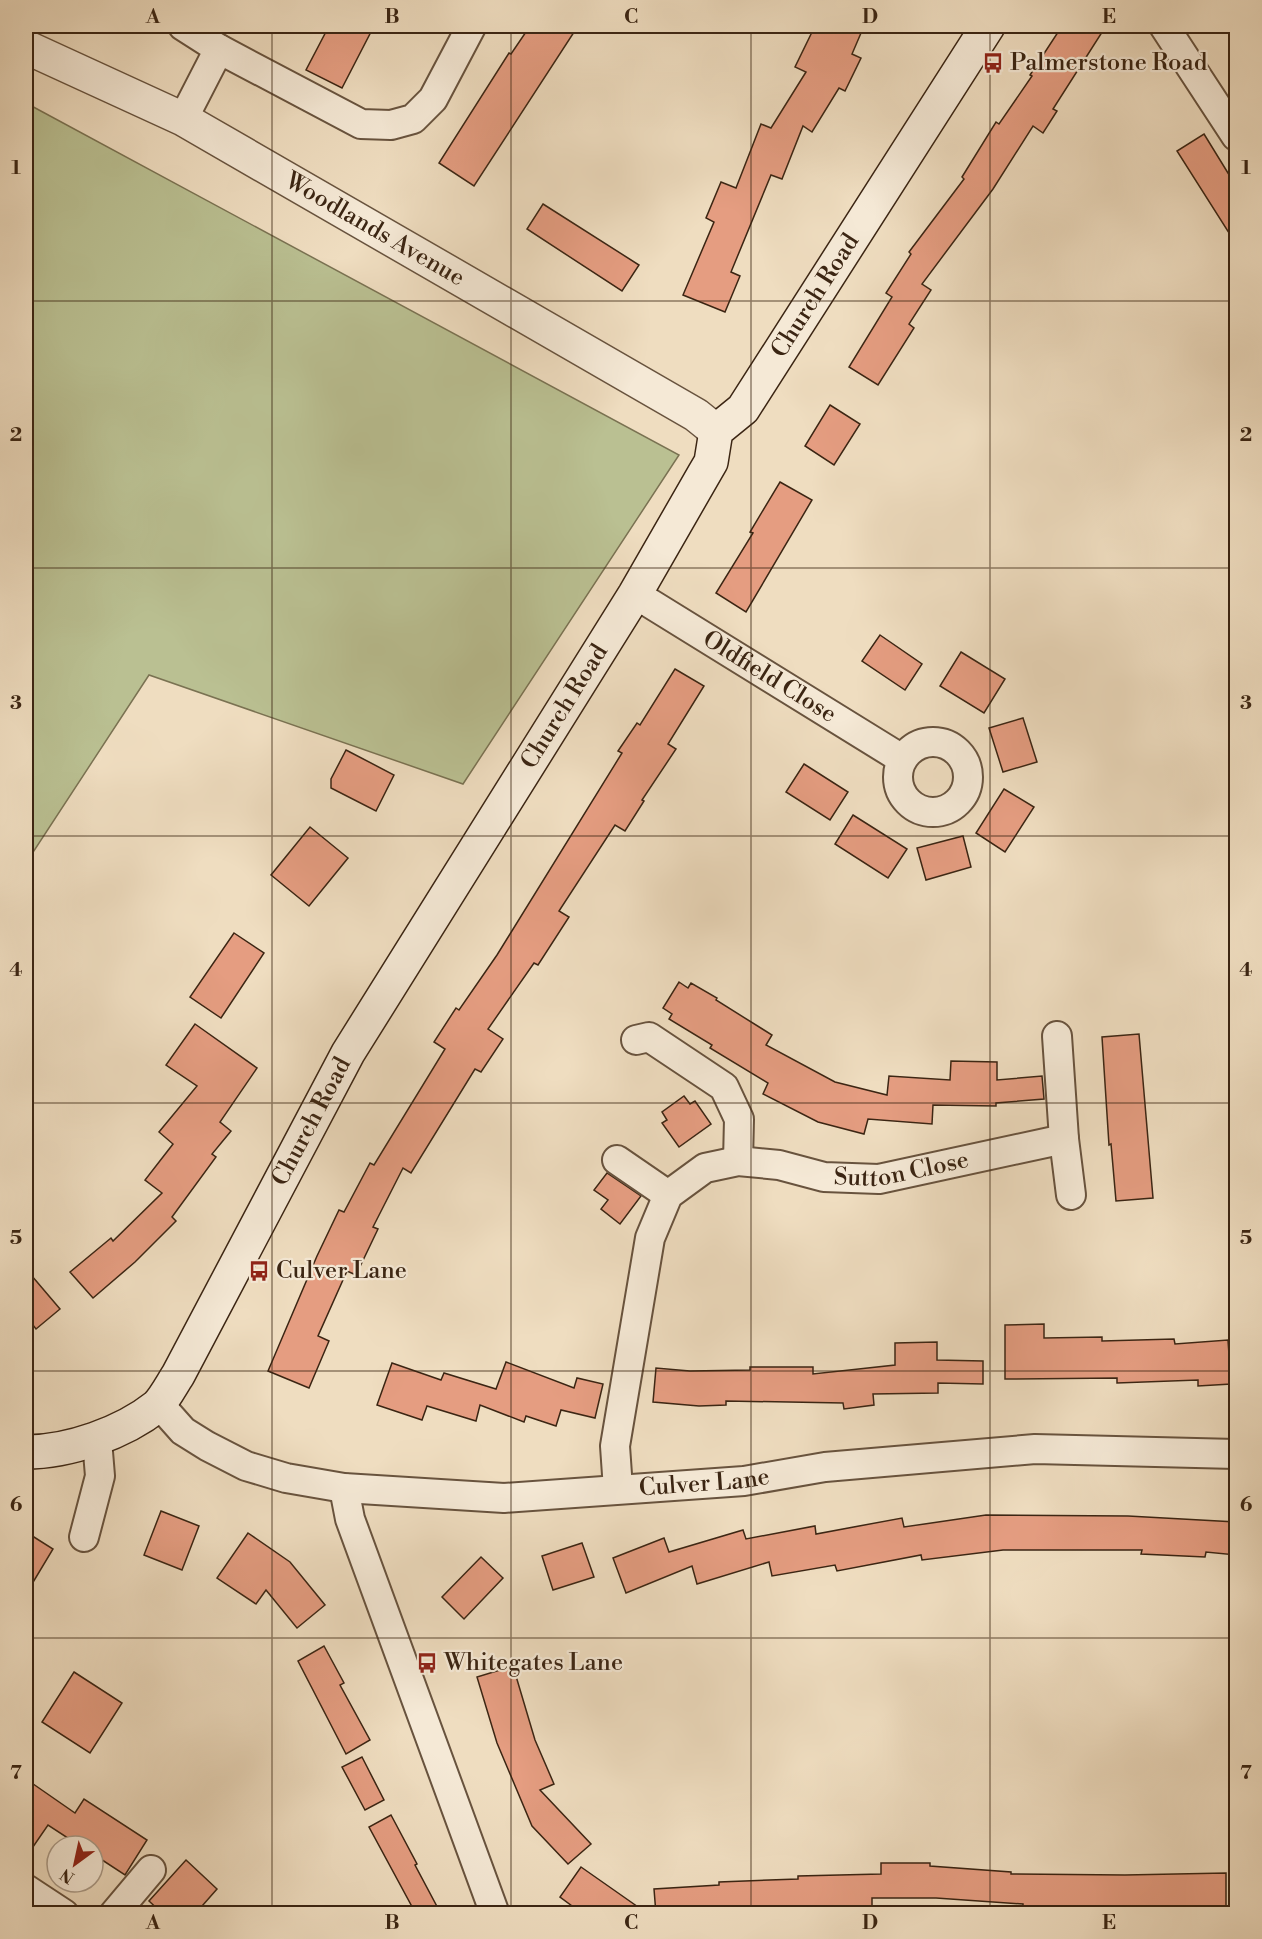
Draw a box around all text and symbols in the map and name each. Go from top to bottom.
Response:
text: A [145,5,161,30]
text: B [384,5,400,30]
text: C [624,5,638,30]
text: D [862,5,878,30]
text: E [1102,5,1116,30]
place label: Palmerstone Road [1010,48,1208,78]
bus stop icon: Palmerstone Road [981,51,1005,75]
text: 1 [11,156,21,181]
text: 1 [1241,156,1251,181]
street label: Woodlands Avenue [279,165,470,293]
street label: Church Road [765,228,866,363]
text: 2 [10,423,22,448]
text: 2 [1240,423,1252,448]
street label: Oldfield Close [697,624,842,730]
street label: Church Road [514,639,615,775]
text: 3 [10,691,22,716]
text: 3 [1240,691,1252,716]
text: 4 [9,958,23,983]
text: 4 [1239,958,1253,983]
street label: Church Road [265,1052,358,1191]
street label: Sutton Close [833,1145,971,1194]
text: 5 [10,1226,22,1251]
text: 5 [1240,1226,1252,1251]
place label: Culver Lane [276,1256,407,1286]
bus stop icon: Culver Lane [247,1259,271,1283]
street label: Culver Lane [638,1462,772,1503]
text: 6 [10,1493,23,1518]
text: 6 [1240,1493,1253,1518]
place label: Whitegates Lane [443,1648,623,1678]
bus stop icon: Whitegates Lane [415,1651,439,1675]
text: 7 [10,1761,22,1786]
text: 7 [1240,1761,1252,1786]
north arrow [45,1834,105,1894]
text: N [56,1864,78,1888]
text: A [145,1911,161,1936]
text: B [384,1911,400,1936]
text: C [624,1911,638,1936]
text: D [862,1911,878,1936]
text: E [1102,1911,1116,1936]

